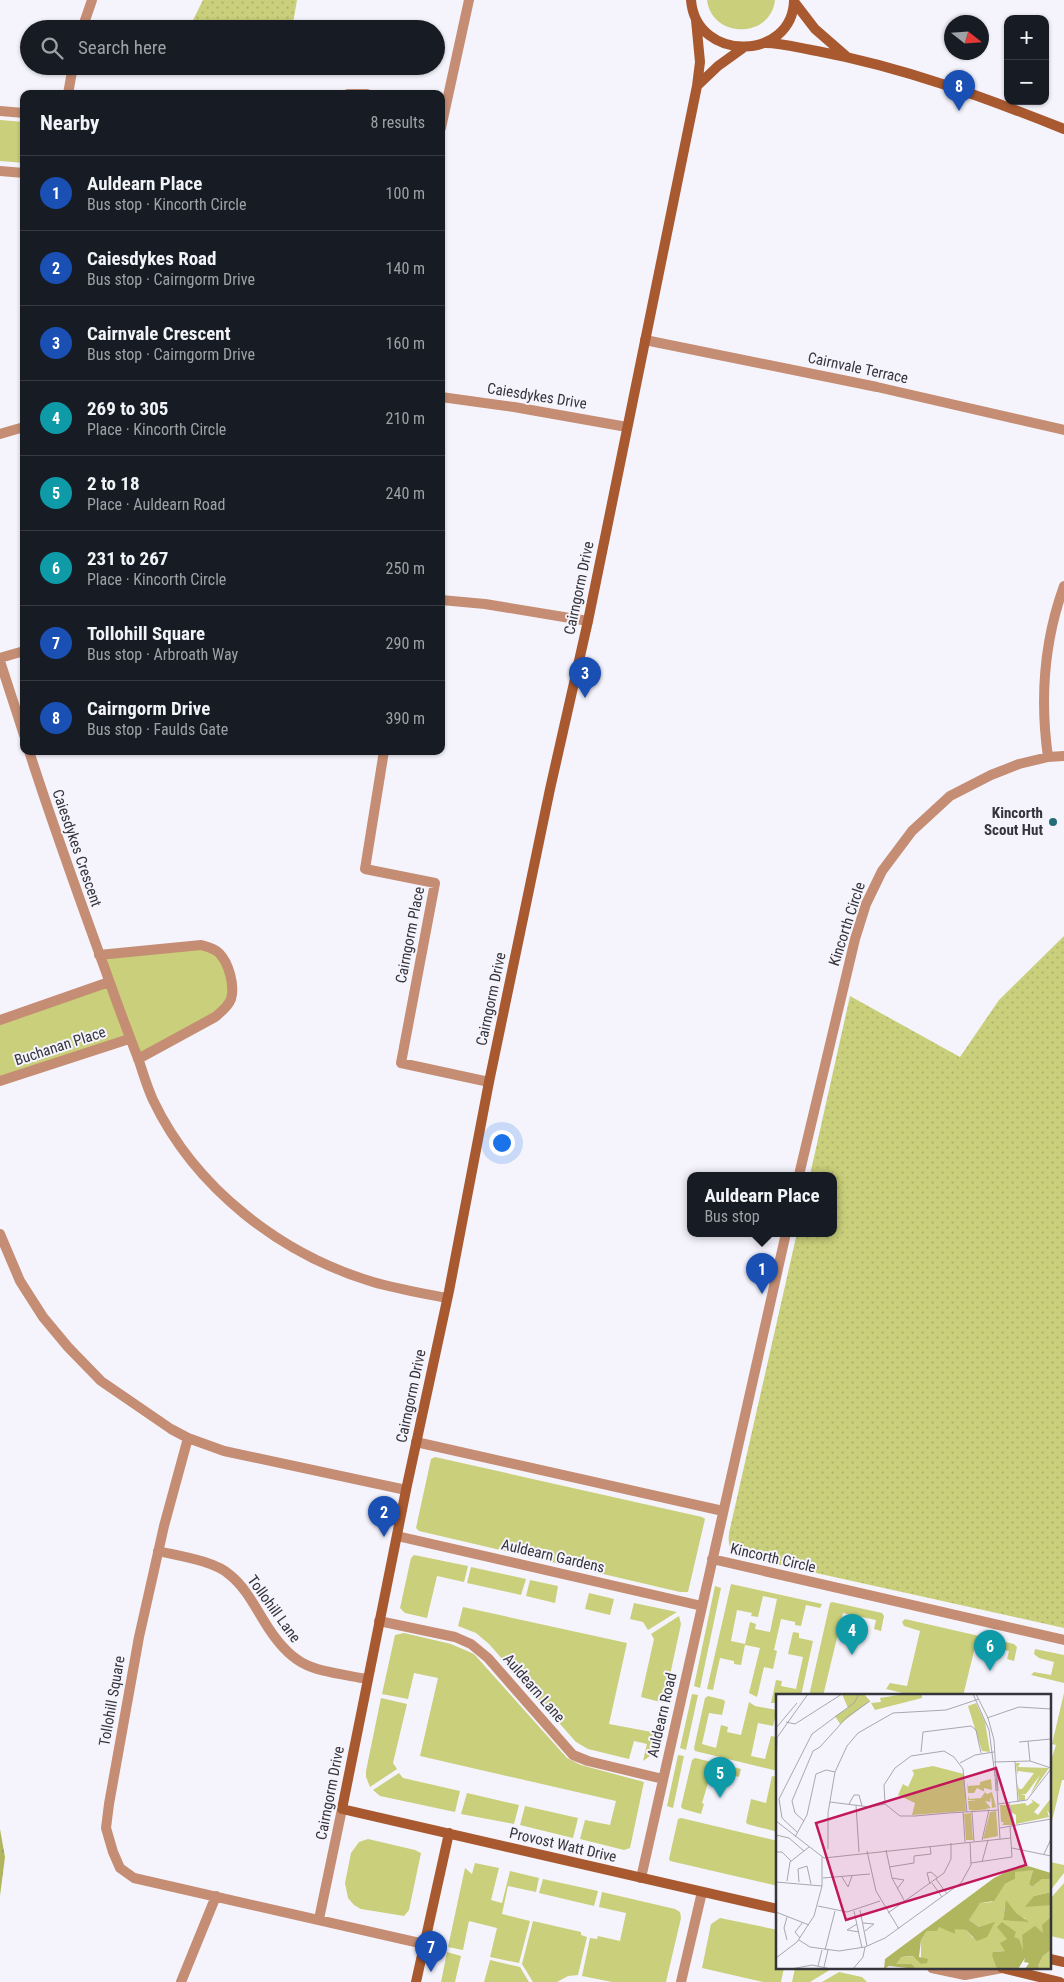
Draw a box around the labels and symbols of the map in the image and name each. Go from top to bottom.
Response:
north arrow [944,15,989,60]
pin: 8 [943,70,975,111]
street label: Cairnvale Terrace [806,349,910,387]
street label: Caiesdykes Drive [486,379,588,413]
street label: Cairngorm Drive [560,540,598,636]
pin: 3 [569,657,601,698]
street label: Caiesdykes Crescent [48,787,106,909]
place label: Kincorth Scout Hut [984,804,1043,839]
marker: Kincorth Scout Hut [1047,816,1059,828]
street label: Kincorth Circle [825,880,869,968]
street label: Cairngorm Place [392,885,428,985]
street label: Cairngorm Drive [472,951,510,1047]
street label: Buchanan Place [12,1023,108,1069]
your location [489,1130,515,1156]
pin: 1 [746,1253,778,1294]
street label: Cairngorm Drive [392,1348,430,1444]
pin: 2 [368,1496,400,1537]
street label: Auldearn Gardens [500,1535,606,1577]
street label: Kincorth Circle [728,1539,818,1577]
street label: Tollohill Lane [244,1572,304,1646]
pin: 4 [836,1614,868,1655]
pin: 6 [974,1630,1006,1671]
street label: Auldearn Lane [499,1650,569,1726]
street label: Tollohill Square [95,1655,129,1747]
street label: Auldearn Road [644,1671,680,1759]
inset map [776,1694,1052,1970]
street label: Cairngorm Drive [312,1745,348,1841]
pin: 5 [704,1757,736,1798]
street label: Provost Watt Drive [508,1824,618,1866]
pin: 7 [415,1931,447,1972]

